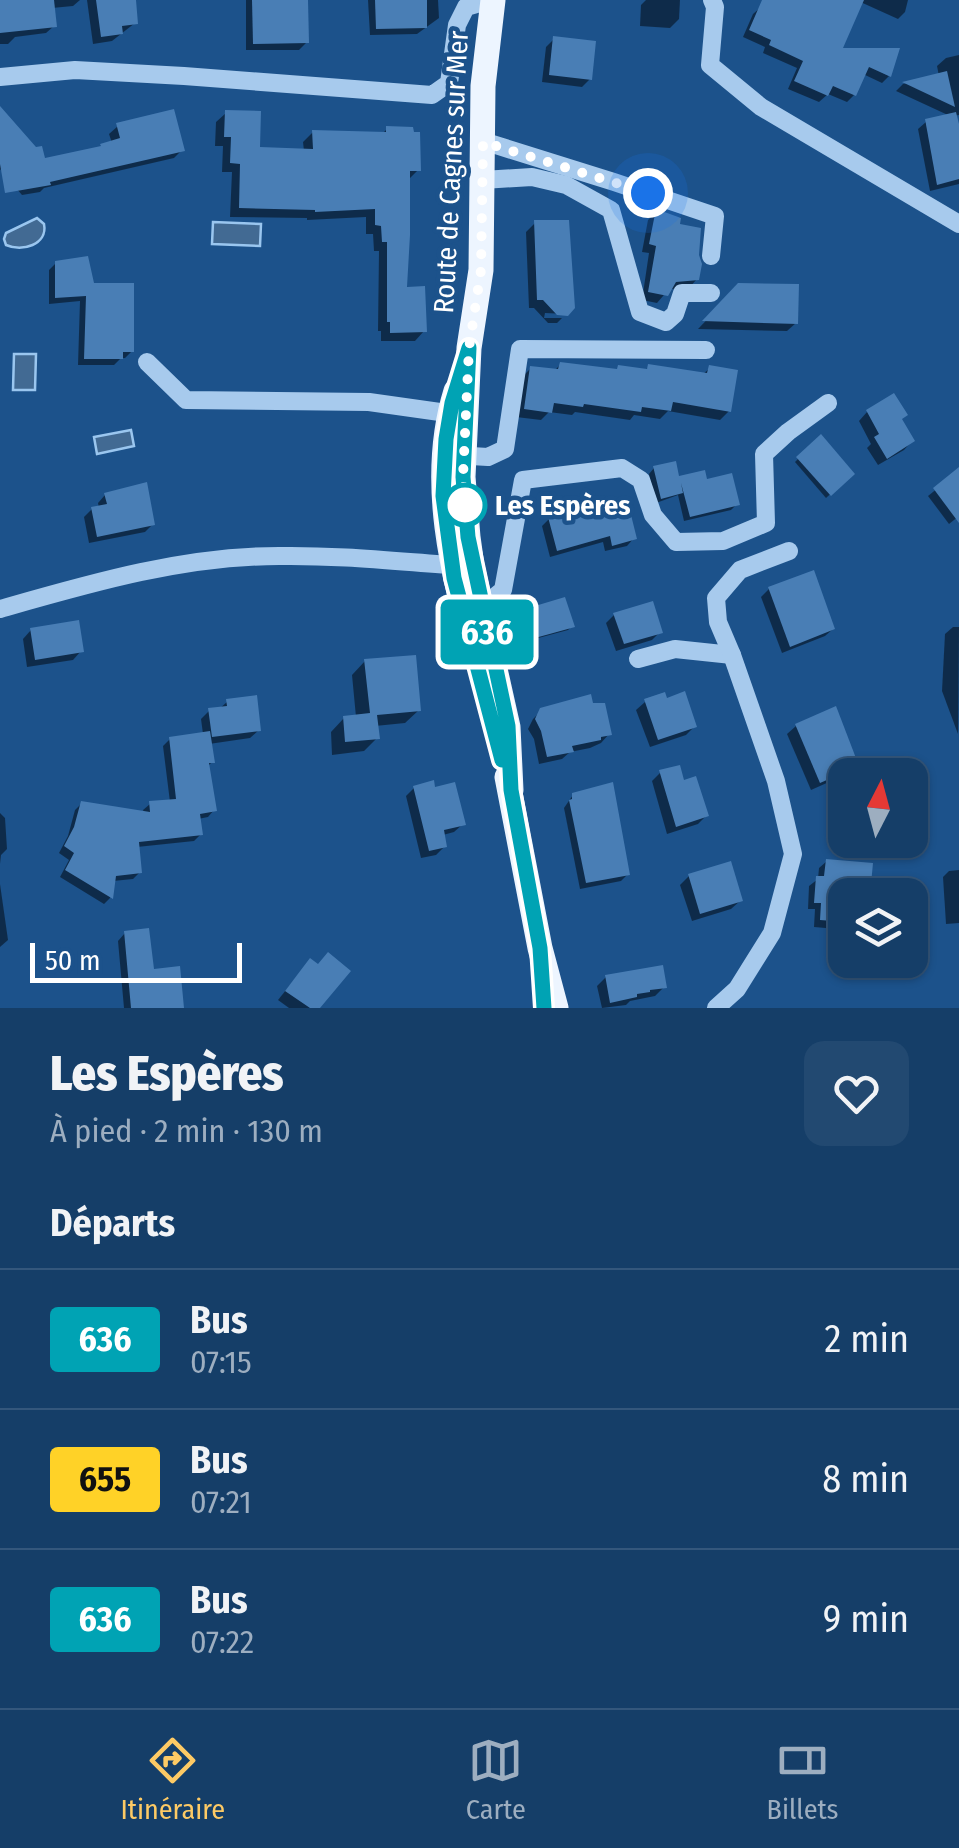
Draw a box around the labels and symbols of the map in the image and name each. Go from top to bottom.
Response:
street label: Route de Cagnes sur Mer [427,30,475,314]
your location [623,168,673,218]
marker: Les Espères [444,484,486,526]
place label: Les Espères [495,489,630,522]
line badge: 636 [430,600,544,664]
north arrow [828,758,928,858]
scale bar [30,938,242,983]

